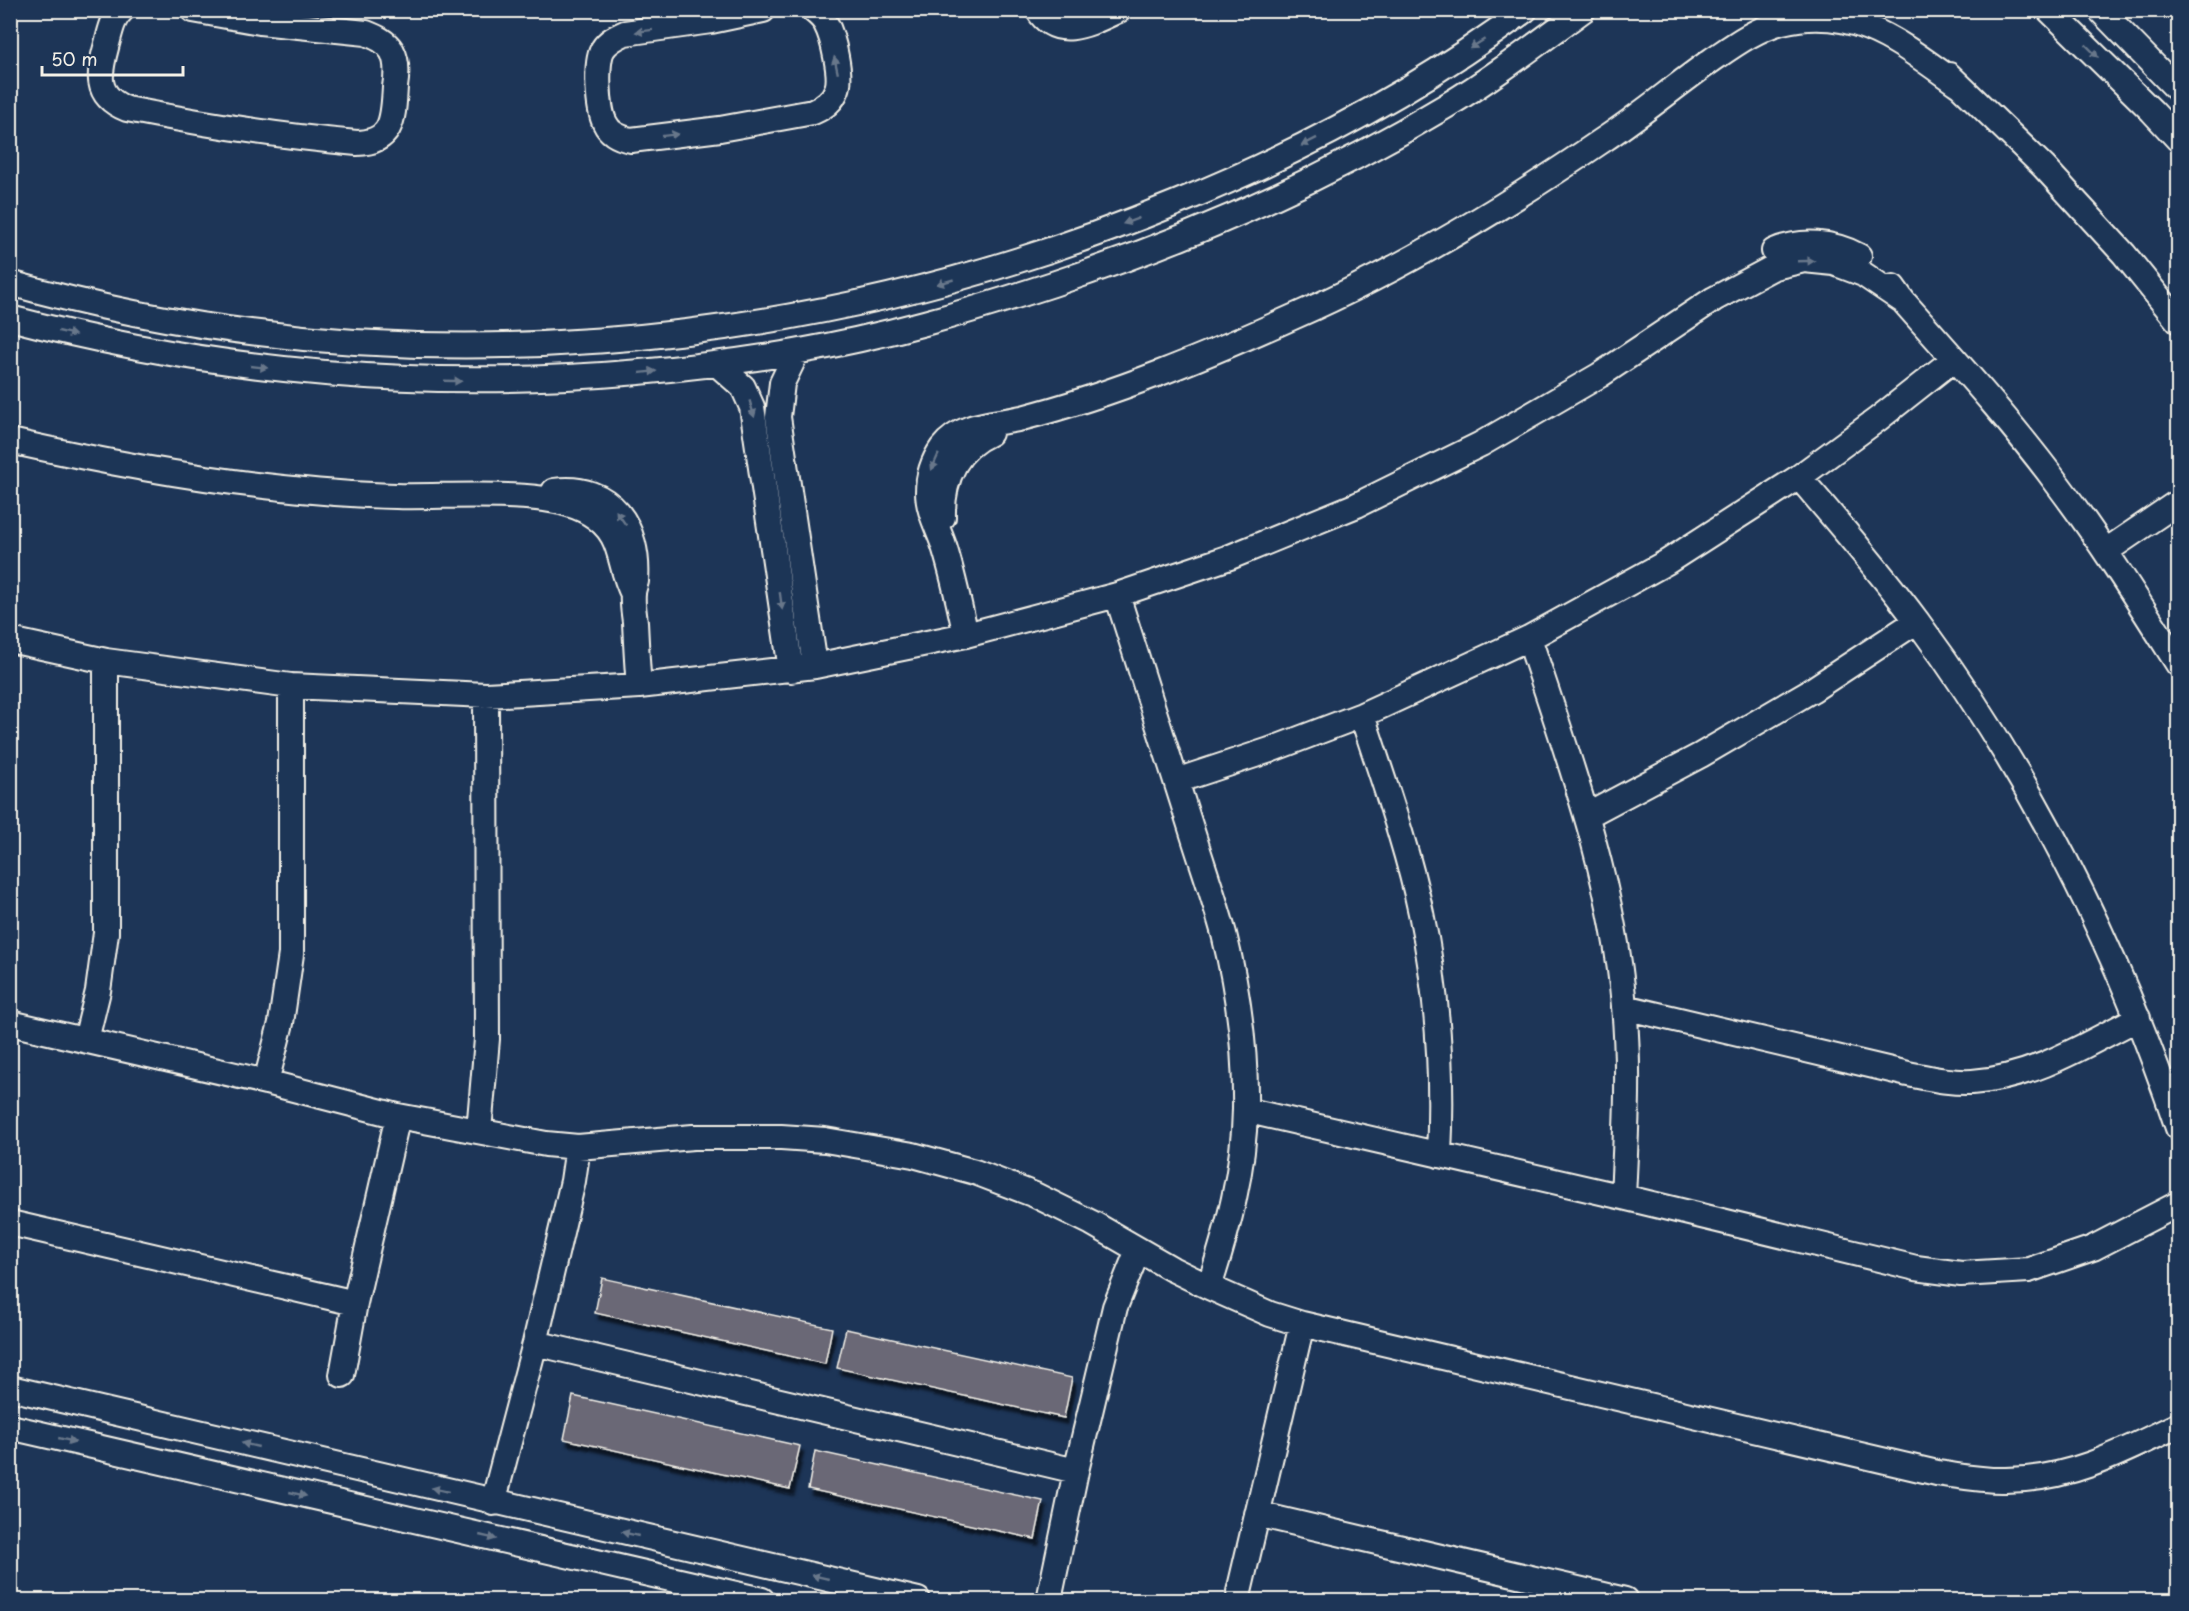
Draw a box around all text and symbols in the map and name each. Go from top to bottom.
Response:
one-way arrow [634,26,653,36]
one-way arrow [1469,38,1485,49]
scale bar [42,39,183,77]
one-way arrow [2084,43,2098,57]
text: 50 m [51,45,98,72]
one-way arrow [831,56,841,74]
one-way arrow [661,131,680,140]
one-way arrow [1300,138,1317,147]
one-way arrow [1121,217,1139,227]
one-way arrow [1797,256,1816,266]
one-way arrow [936,278,954,287]
one-way arrow [58,329,77,338]
one-way arrow [250,362,269,372]
one-way arrow [639,367,658,377]
one-way arrow [444,376,463,385]
one-way arrow [748,400,757,418]
one-way arrow [930,453,940,471]
one-way arrow [615,510,627,526]
one-way arrow [777,592,786,611]
one-way arrow [58,1436,77,1446]
one-way arrow [240,1440,259,1449]
one-way arrow [430,1485,449,1494]
one-way arrow [289,1490,307,1500]
one-way arrow [621,1528,639,1538]
one-way arrow [479,1533,498,1543]
one-way arrow [811,1572,829,1582]

